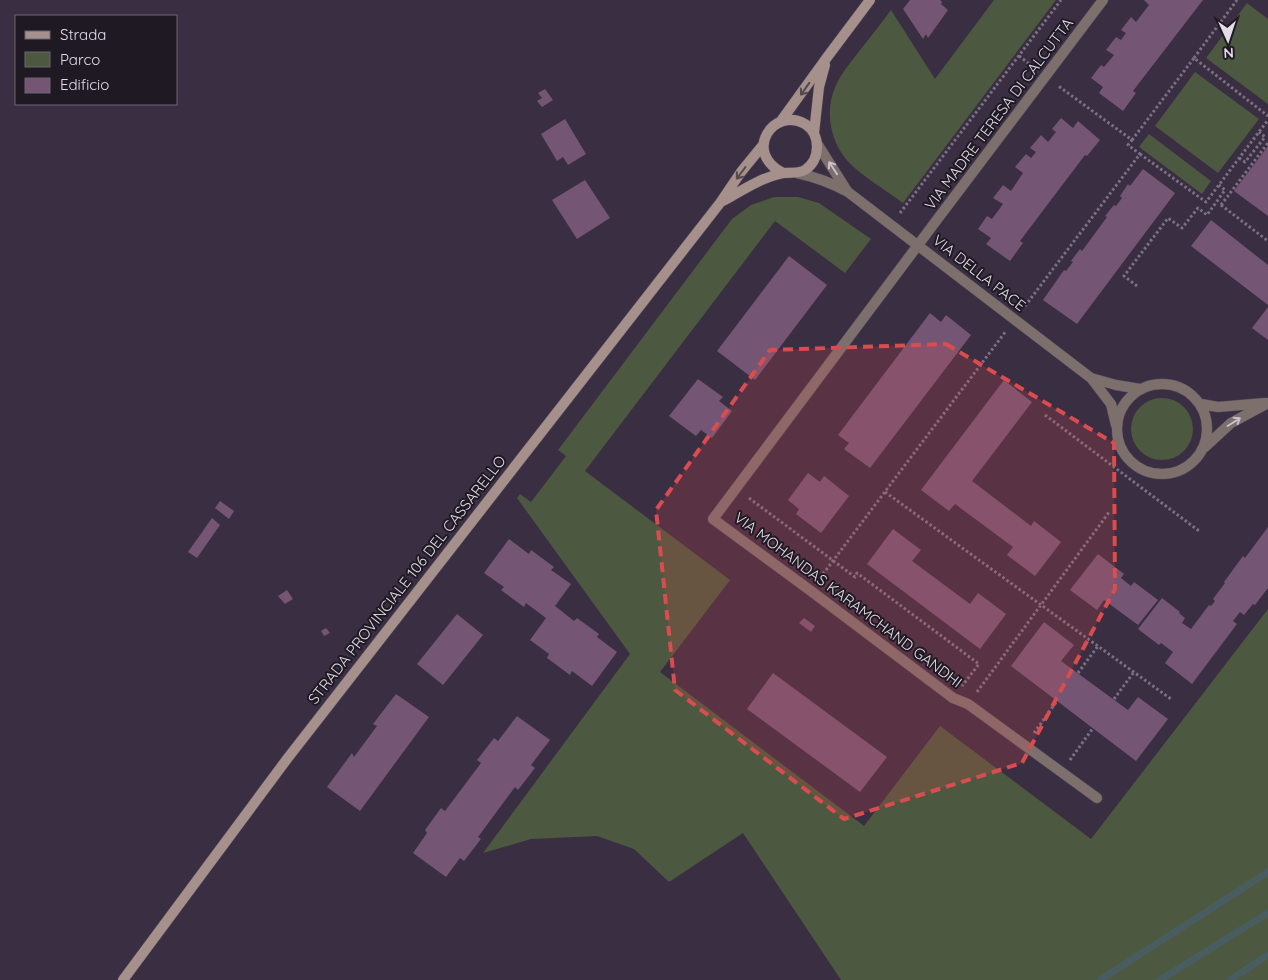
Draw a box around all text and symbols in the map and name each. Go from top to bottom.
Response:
street label: VIA MADRE TERESA DI CALCUTTA [920,14,1077,213]
legend [15,15,178,105]
north arrow [1203,15,1253,65]
text: Strada [60,25,106,44]
text: N [1223,44,1234,62]
text: Parco [60,50,100,69]
text: Edificio [60,75,109,94]
one-way arrow [799,82,810,95]
one-way arrow [828,162,838,176]
one-way arrow [736,166,746,180]
street label: VIA DELLA PACE [929,230,1030,315]
one-way arrow [1227,417,1241,427]
street label: STRADA PROVINCIALE 106 DEL CASSARELLO [304,452,510,708]
street label: VIA MOHANDAS KARAMCHAND GANDHI [731,508,966,692]

